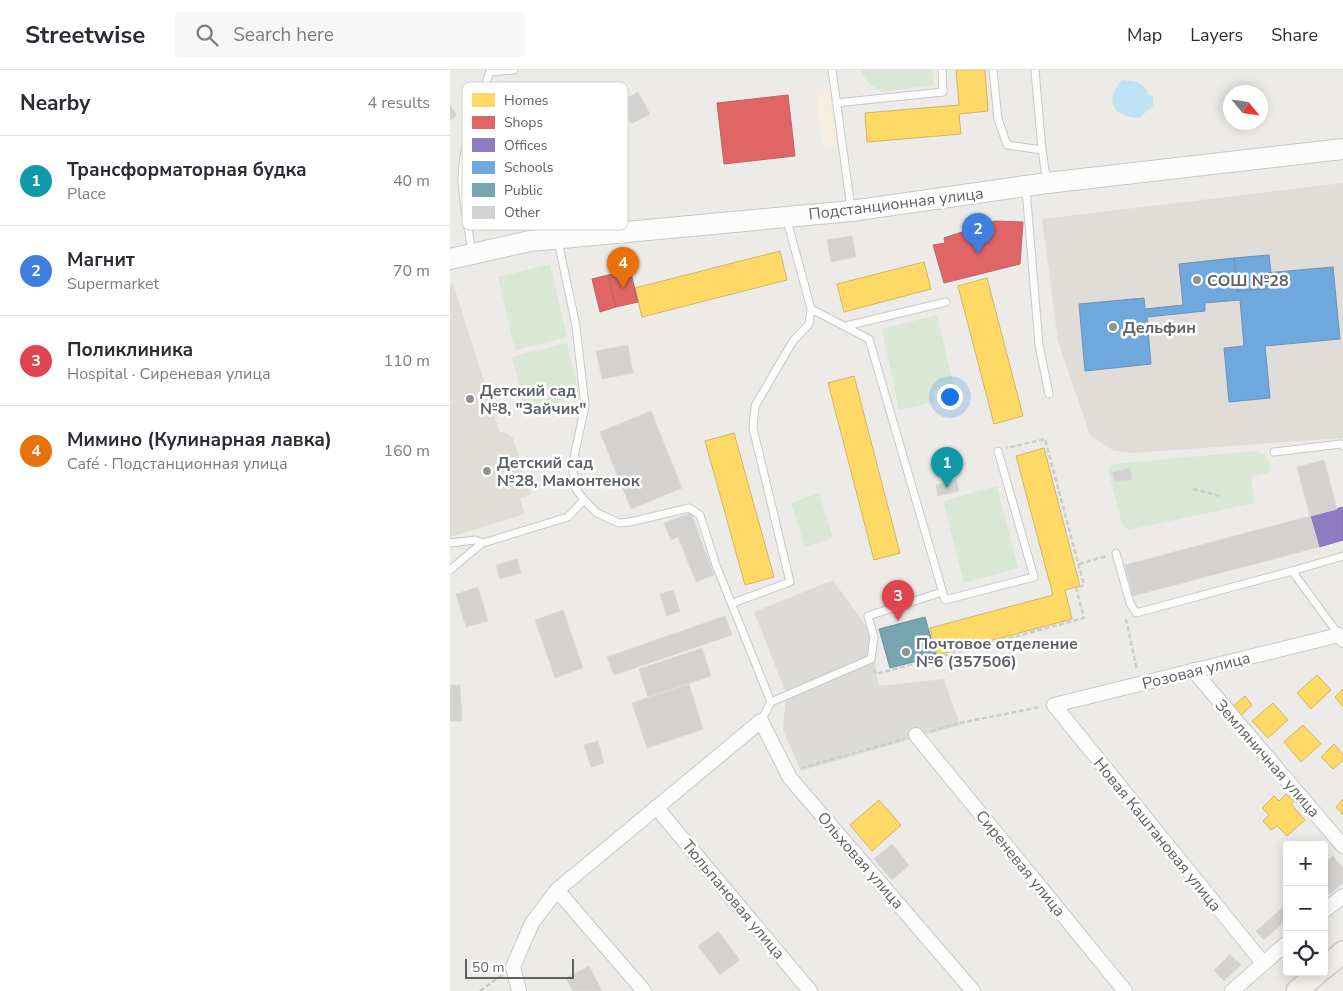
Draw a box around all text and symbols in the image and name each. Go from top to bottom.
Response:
search box [175,12,525,57]
text: Streetwise [25,19,145,51]
icon: search [193,21,221,49]
text: Search here [233,22,334,48]
text: Map [1127,23,1162,47]
text: Layers [1190,23,1243,47]
text: Share [1271,23,1318,47]
legend [462,82,628,230]
north arrow [1223,85,1268,130]
text: Nearby [20,89,90,117]
text: Homes [504,91,549,110]
text: 4 results [368,92,430,114]
text: Shops [504,113,544,132]
text: Offices [504,136,548,155]
text: Трансформаторная будка [67,157,307,183]
text: Schools [504,158,554,177]
text: 1 [31,170,41,192]
text: 40 m [393,170,430,192]
text: Public [504,181,543,200]
street label: Подстанционная улица [807,182,985,226]
text: Place [67,183,106,205]
text: Other [504,203,540,222]
pin: 2 [962,213,994,254]
text: Магнит [67,247,135,273]
pin: 4 [607,247,639,288]
text: 2 [31,260,41,282]
text: 70 m [393,260,430,282]
place label: СОШ №28 [1207,270,1289,292]
text: Supermarket [67,273,159,295]
marker: СОШ №28 [1191,274,1203,286]
place label: Дельфин [1123,317,1196,339]
marker: Дельфин [1107,321,1119,333]
text: Поликлиника [67,337,193,363]
text: 3 [31,350,41,372]
text: 110 m [383,350,430,372]
text: Hospital · Сиреневая улица [67,363,271,385]
place label: Детский сад №8, "Зайчик" [480,380,586,420]
your location [937,384,963,410]
marker: Детский сад №8, "Зайчик" [464,393,476,405]
text: Мимино (Кулинарная лавка) [67,427,332,453]
text: 4 [31,440,41,462]
text: 160 m [383,440,430,462]
pin: 1 [931,447,963,488]
place label: Детский сад №28, Мамонтенок [497,452,641,492]
text: Café · Подстанционная улица [67,453,288,475]
marker: Детский сад №28, Мамонтенок [481,465,493,477]
pin: 3 [882,580,914,621]
place label: Почтовое отделение №6 (357506) [916,633,1078,673]
marker: Почтовое отделение №6 (357506) [900,646,912,658]
street label: Розовая улица [1140,647,1253,695]
street label: Земляничная улица [1210,695,1325,823]
street label: Новая Каштановая улица [1088,753,1226,916]
street label: Сиреневая улица [970,806,1070,921]
street label: Ольховая улица [812,807,909,914]
street label: Тюльпановая улица [677,835,790,964]
map controls [1283,841,1328,976]
button: + [1283,841,1328,886]
button: − [1283,886,1328,931]
button: locate [1283,931,1328,976]
scale bar [465,956,574,979]
text: 50 m [472,958,504,977]

